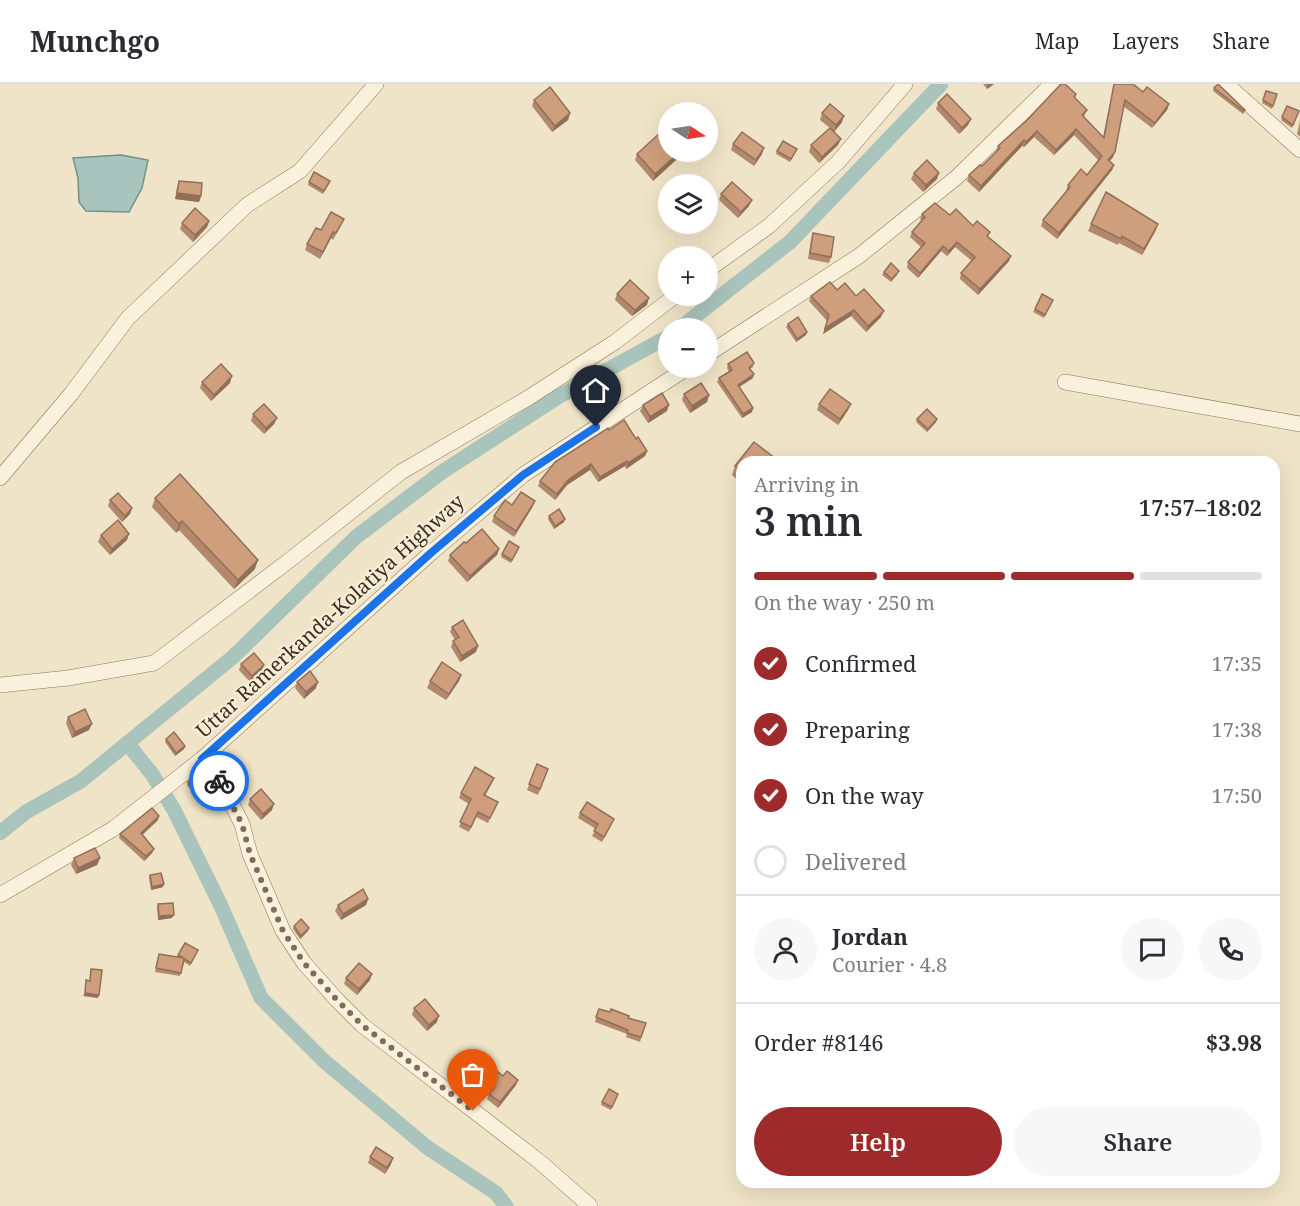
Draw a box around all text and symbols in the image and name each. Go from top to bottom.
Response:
text: Munchgo [30,22,160,60]
text: Map [1035,27,1079,55]
text: Layers [1112,27,1179,55]
text: Share [1212,27,1270,55]
north arrow [658,102,718,162]
map controls [658,102,718,378]
button: layers [658,174,718,234]
button: + [658,246,718,306]
button: − [658,318,718,378]
pin [570,365,621,427]
icon: home [579,374,612,407]
text: Arriving in [754,471,859,498]
street label: Uttar Ramerkanda-Kolatiya Highway [190,487,470,744]
text: 17:57–18:02 [1139,492,1262,522]
text: 3 min [754,494,863,547]
text: On the way · 250 m [754,589,935,616]
icon: check [754,647,787,680]
text: Confirmed [805,648,916,678]
text: 17:35 [1212,650,1262,677]
icon: check [754,713,787,746]
text: Preparing [805,714,910,744]
text: 17:38 [1212,716,1262,743]
courier [189,751,249,811]
icon: bike [203,765,236,798]
icon: check [754,779,787,812]
text: On the way [805,780,924,810]
text: 17:50 [1212,782,1262,809]
text: Delivered [805,846,907,876]
button: person [754,918,817,981]
button: chat [1121,918,1184,981]
button: phone [1199,918,1262,981]
text: Jordan [832,921,908,951]
text: Courier · 4.8 [832,951,947,978]
text: Order #8146 [754,1027,884,1057]
text: $3.98 [1206,1027,1262,1057]
pin [447,1049,498,1111]
icon: bag [456,1058,489,1091]
button: Help [754,1107,1002,1176]
button: Share [1014,1107,1262,1176]

